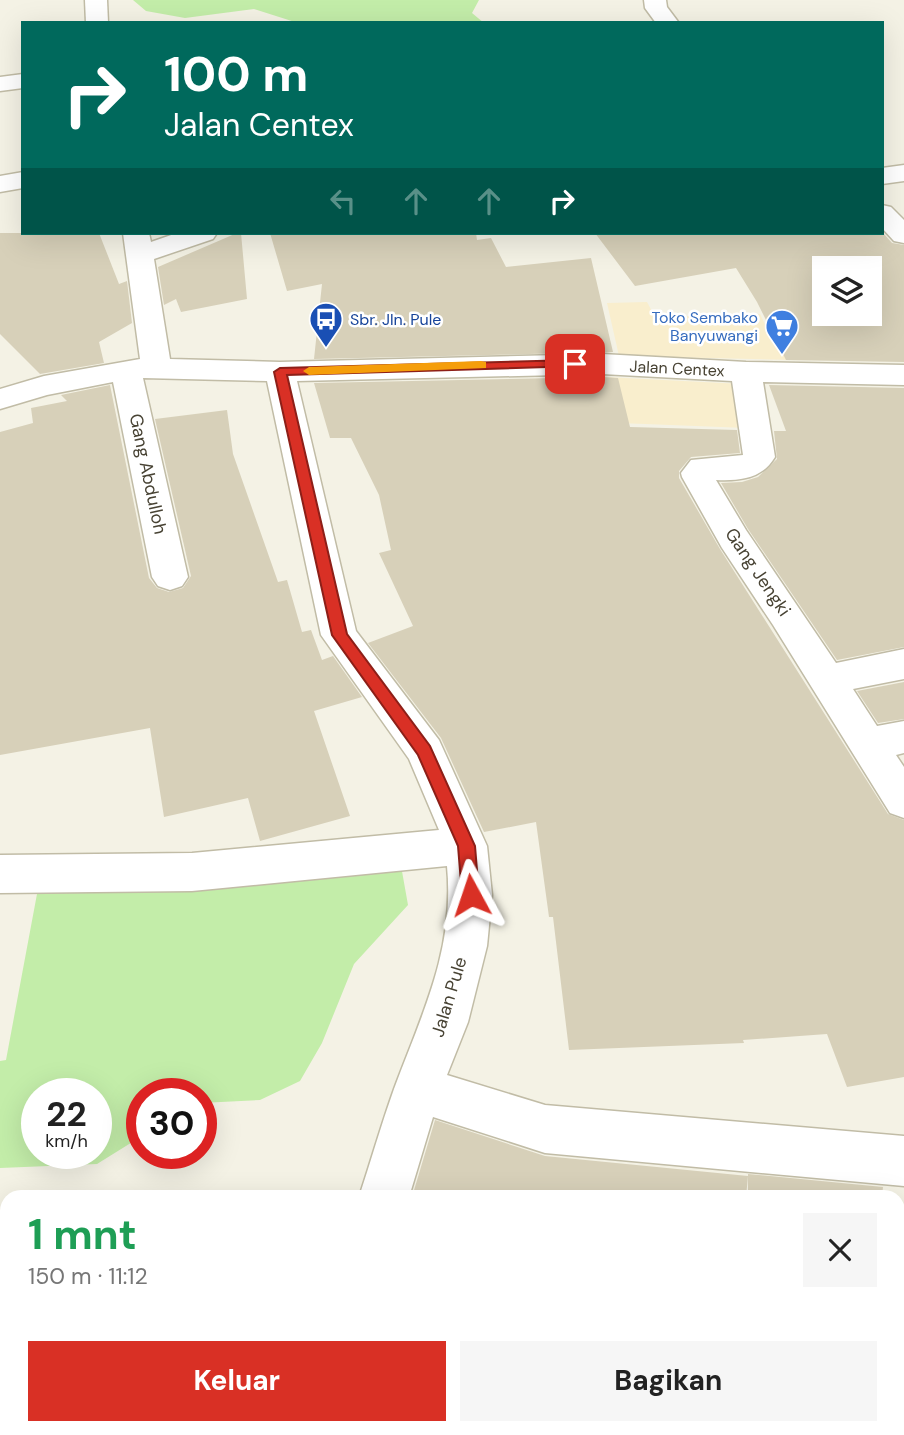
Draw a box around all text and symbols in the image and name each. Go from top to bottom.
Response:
text: 100 m [164,42,308,106]
icon: right [49,49,140,140]
text: Jalan Centex [164,104,354,146]
icon: left [324,182,362,220]
icon: ahead [397,182,435,220]
icon: ahead [470,182,508,220]
icon: right [543,182,581,220]
map controls [812,256,882,326]
button: layers [812,256,882,326]
bus stop icon: Sbr. Jln. Pule [307,300,345,349]
place label: Toko Sembako Banyuwangi [651,307,758,346]
supermarket icon: Toko Sembako Banyuwangi [763,307,801,356]
place label: Sbr. Jln. Pule [350,309,441,330]
pin [545,334,605,394]
icon: arrive [556,345,594,383]
street label: Jalan Centex [629,356,725,381]
street label: Gang Abdulloh [124,412,172,536]
street label: Gang Jengki [720,523,796,621]
position arrow [434,858,508,932]
street label: Jalan Pule [425,954,473,1040]
speed limit sign: 30 [126,1078,217,1169]
text: 22 [46,1091,87,1137]
text: km/h [45,1129,88,1153]
text: 1 mnt [28,1207,137,1262]
button: close [803,1213,877,1287]
text: 150 m · 11:12 [28,1261,148,1291]
button: Keluar [28,1341,446,1421]
button: Bagikan [460,1341,877,1421]

